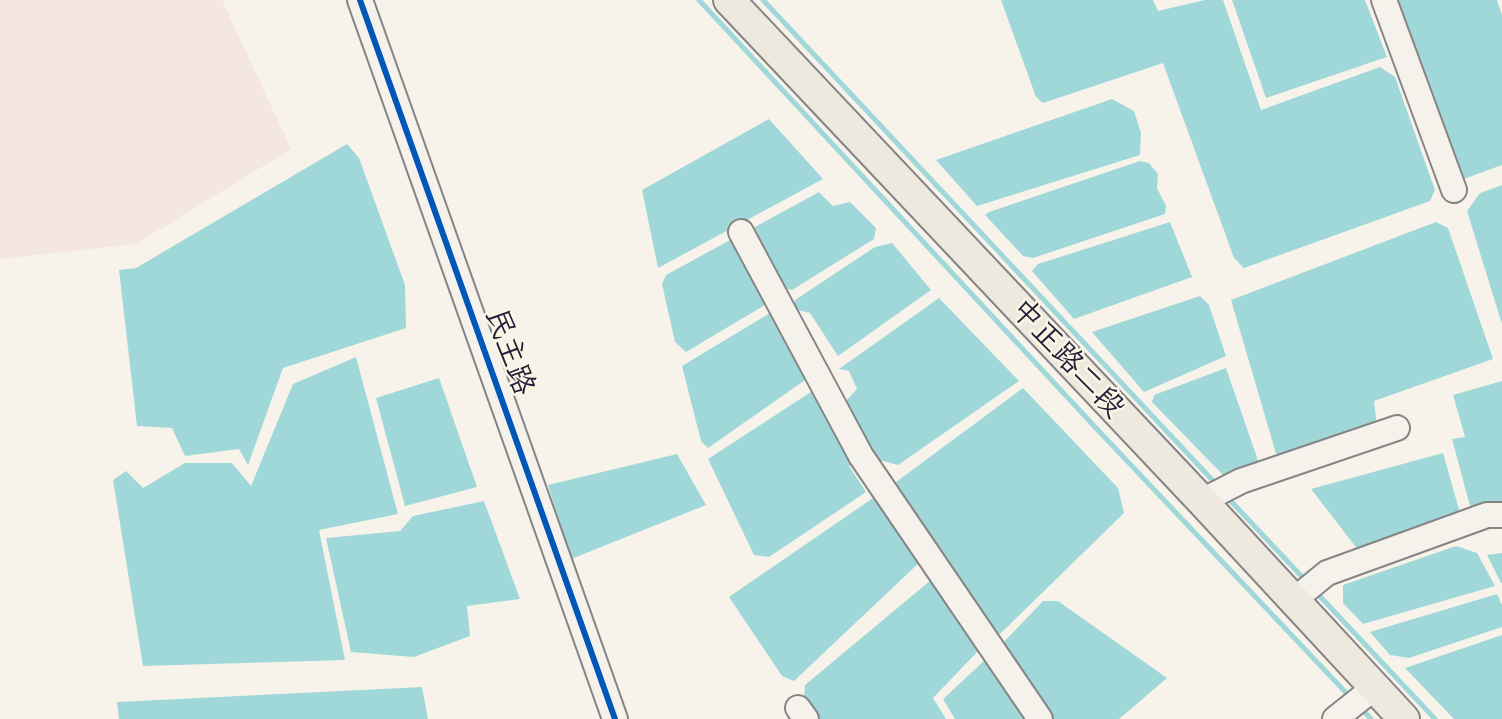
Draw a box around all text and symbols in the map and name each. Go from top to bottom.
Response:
street label: 中正路二段 [1003,292,1131,426]
street label: 民主路 [477,304,541,400]

